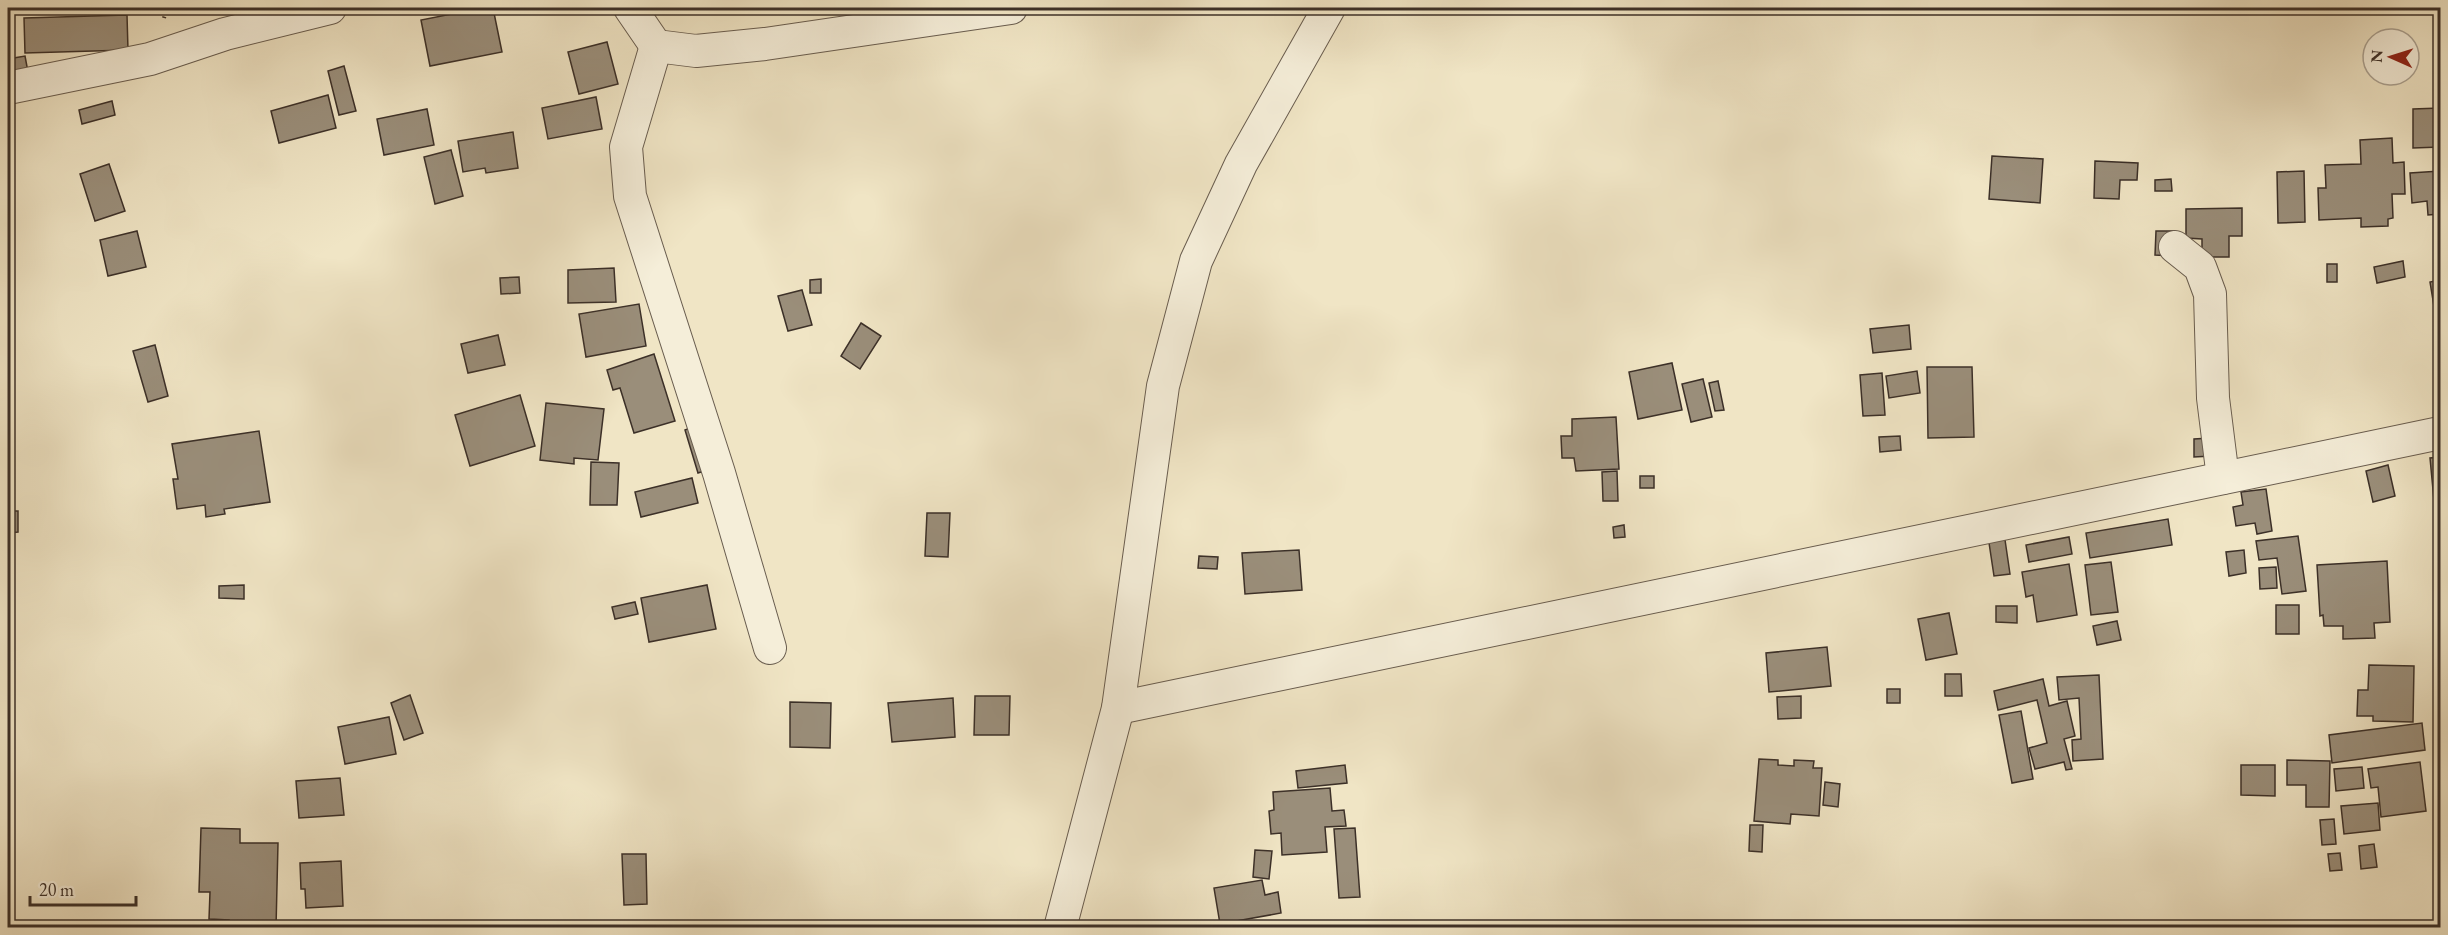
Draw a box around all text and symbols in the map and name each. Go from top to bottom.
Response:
north arrow [2361,27,2421,87]
text: N [2366,49,2387,63]
scale bar [30,869,136,907]
text: 20 m [39,878,74,901]

